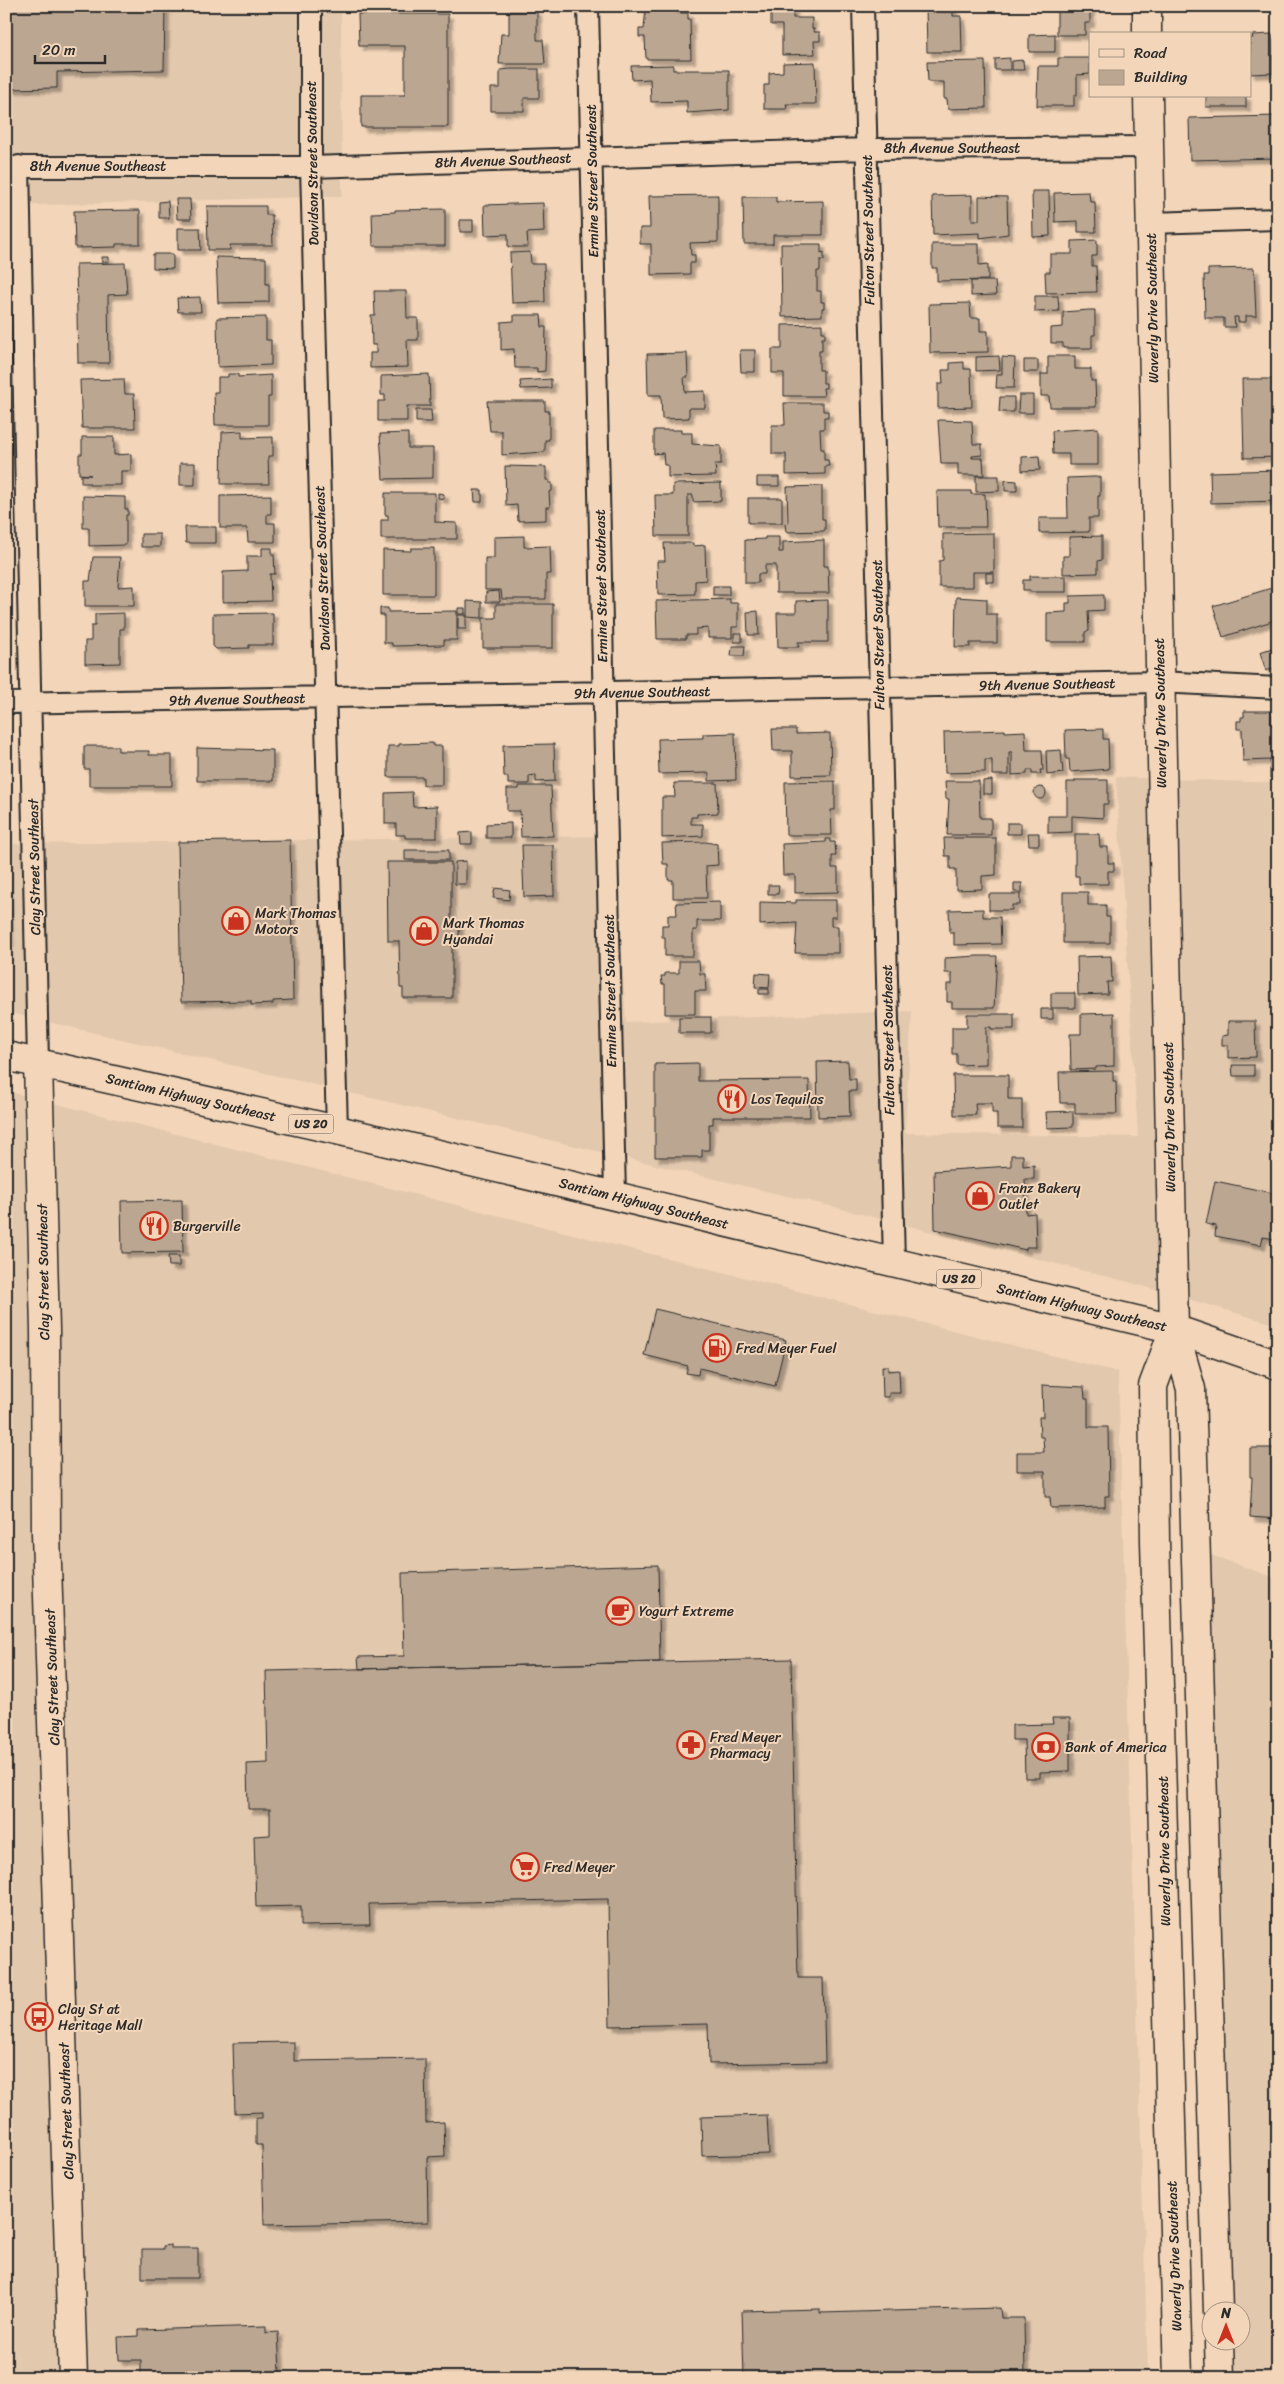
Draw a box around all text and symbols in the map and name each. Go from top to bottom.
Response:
scale bar [35,32,105,64]
legend [1089,32,1252,98]
text: 20 m [42,37,76,63]
text: Road [1134,40,1167,66]
text: Building [1134,64,1188,90]
street label: Davidson Street Southeast [299,80,326,246]
street label: Ermine Street Southeast [579,104,606,258]
street label: 8th Avenue Southeast [884,136,1020,161]
street label: 8th Avenue Southeast [434,146,572,175]
street label: 8th Avenue Southeast [30,154,166,179]
street label: Fulton Street Southeast [855,155,882,305]
street label: Waverly Drive Southeast [1139,233,1166,383]
street label: Davidson Street Southeast [307,485,338,651]
street label: Ermine Street Southeast [588,509,615,663]
street label: Fulton Street Southeast [865,560,892,710]
street label: Waverly Drive Southeast [1147,638,1174,788]
street label: 9th Avenue Southeast [979,671,1115,698]
street label: 9th Avenue Southeast [574,679,710,706]
street label: 9th Avenue Southeast [169,686,305,713]
street label: Clay Street Southeast [21,797,48,936]
place label: Mark Thomas Motors [255,901,337,942]
shop icon: Mark Thomas Motors [221,906,251,936]
place label: Mark Thomas Hyandai [443,911,525,952]
street label: Ermine Street Southeast [597,914,624,1068]
shop icon: Mark Thomas Hyandai [409,916,439,946]
street label: Fulton Street Southeast [875,965,902,1115]
street label: Waverly Drive Southeast [1156,1042,1183,1192]
street label: Santiam Highway Southeast [103,1066,278,1129]
restaurant icon: Los Tequilas [717,1084,747,1114]
place label: Los Tequilas [751,1087,824,1112]
road number: US 20 [288,1114,334,1134]
street label: Santiam Highway Southeast [556,1170,731,1237]
place label: Franz Bakery Outlet [999,1176,1081,1217]
shop icon: Franz Bakery Outlet [965,1181,995,1211]
street label: Clay Street Southeast [30,1202,57,1341]
restaurant icon: Burgerville [139,1211,169,1241]
place label: Burgerville [173,1214,241,1239]
road number: US 20 [936,1270,982,1288]
street label: Santiam Highway Southeast [994,1276,1169,1339]
fuel station icon: Fred Meyer Fuel [702,1333,732,1363]
place label: Fred Meyer Fuel [736,1336,837,1361]
cafe icon: Yogurt Extreme [605,1596,635,1626]
place label: Yogurt Extreme [639,1599,734,1624]
street label: Clay Street Southeast [38,1607,67,1746]
place label: Fred Meyer Pharmacy [710,1725,782,1766]
pharmacy icon: Fred Meyer Pharmacy [676,1730,706,1760]
bank icon: Bank of America [1031,1732,1061,1762]
place label: Bank of America [1065,1735,1168,1760]
street label: Waverly Drive Southeast [1151,1776,1178,1926]
supermarket icon: Fred Meyer [510,1852,540,1882]
place label: Fred Meyer [544,1855,616,1880]
place label: Clay St at Heritage Mall [58,1997,143,2038]
bus stop icon: Clay St at Heritage Mall [24,2002,54,2032]
street label: Clay Street Southeast [52,2041,81,2180]
street label: Waverly Drive Southeast [1159,2180,1190,2331]
text: N [1220,2301,1231,2326]
north arrow [1202,2302,1252,2352]

